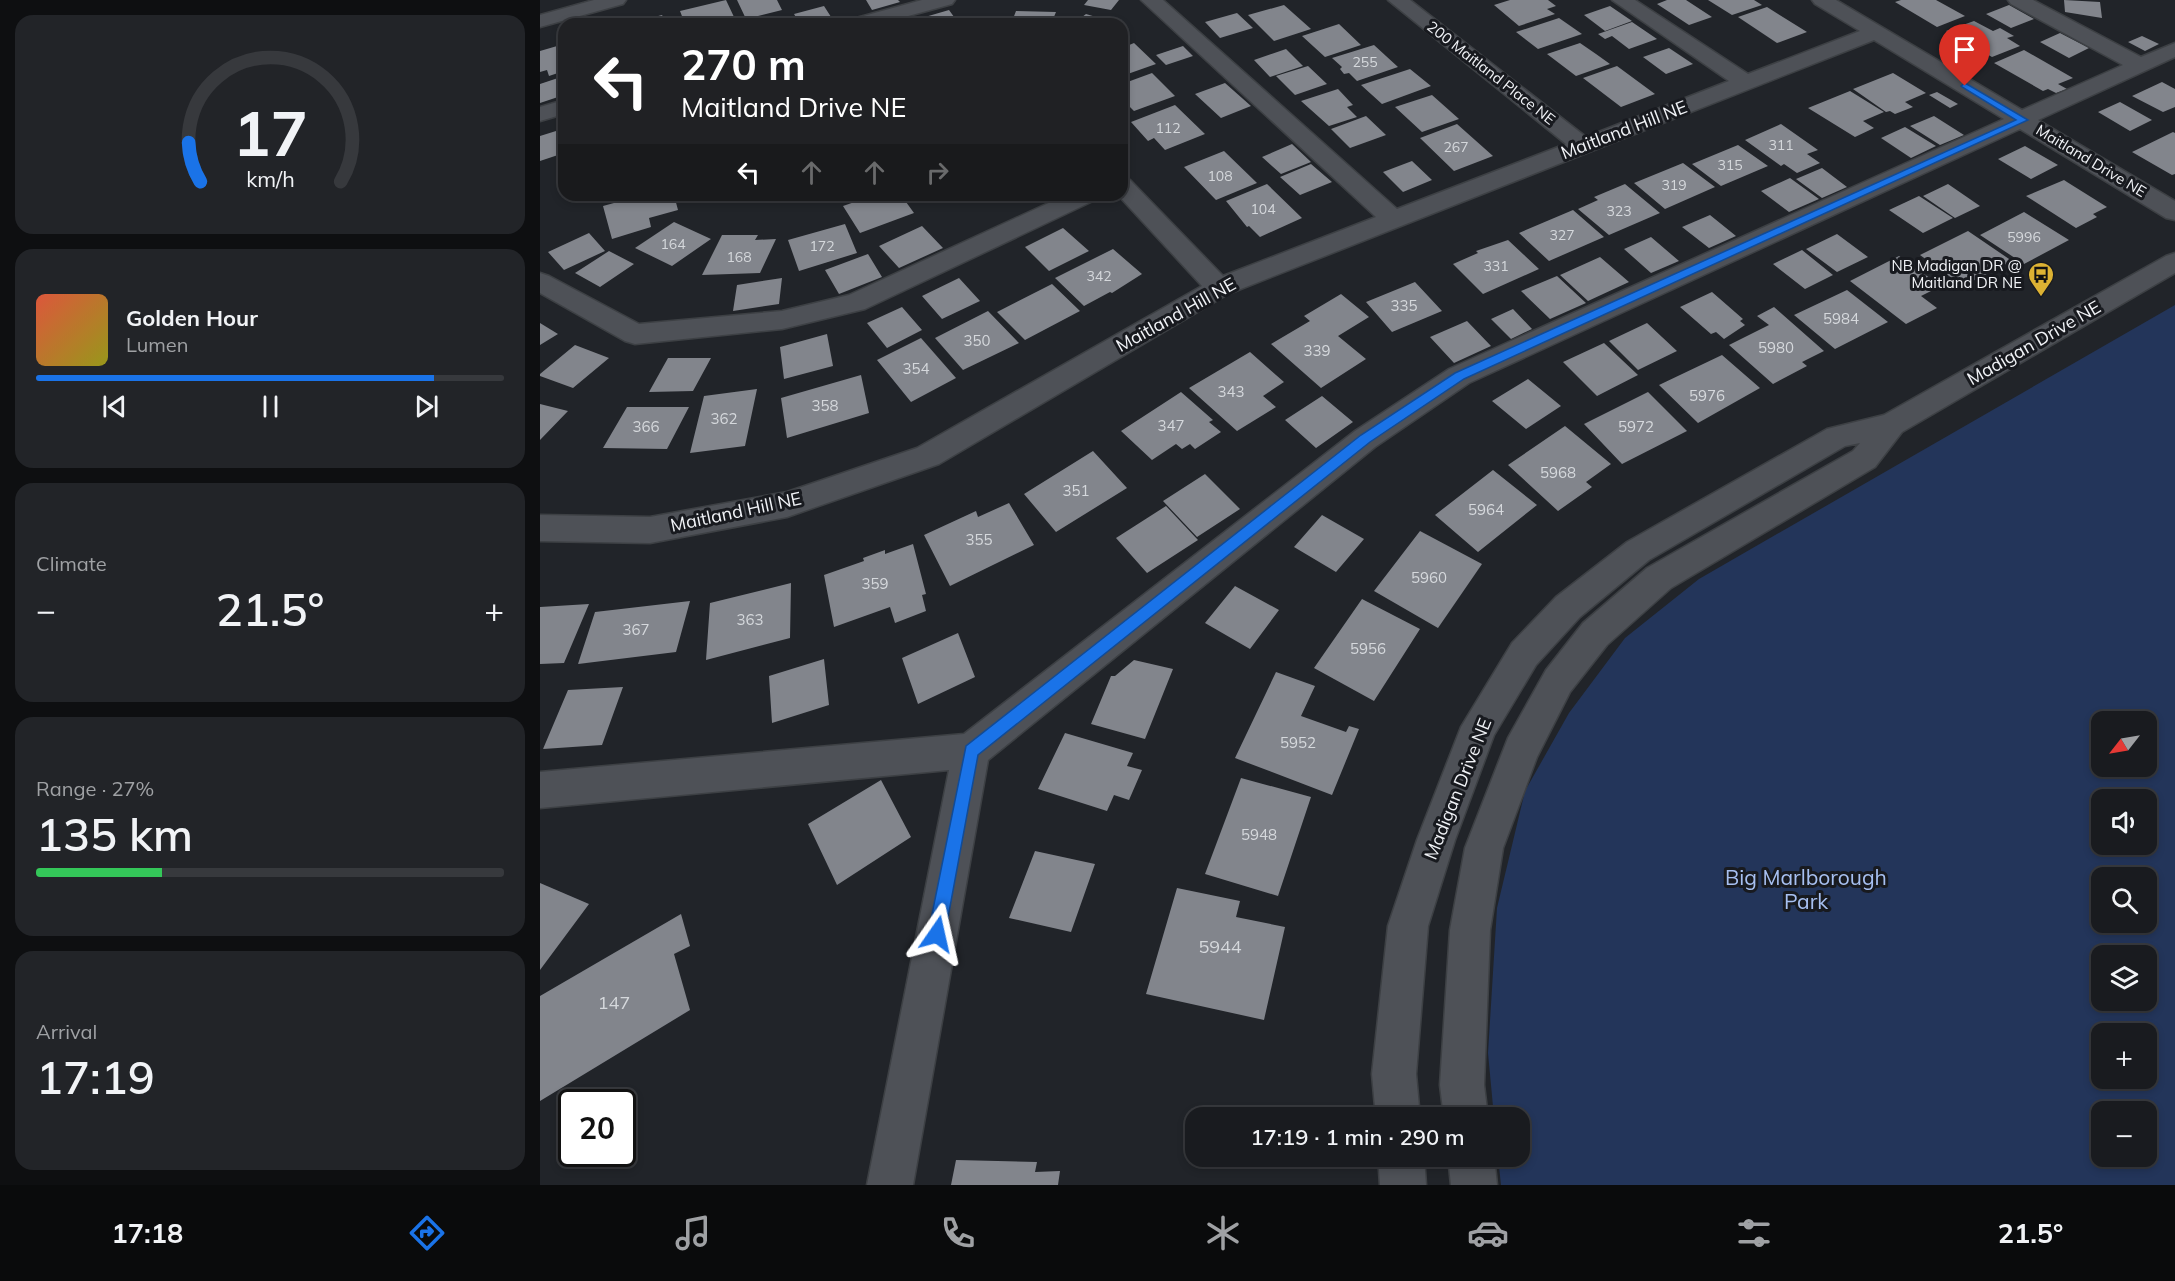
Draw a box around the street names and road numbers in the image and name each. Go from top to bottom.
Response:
street label: 200 Maitland Place NE [1423,17,1559,129]
street label: Maitland Hill NE [1557,95,1690,164]
street label: Maitland Drive NE [2033,120,2150,201]
street label: Maitland Hill NE [1112,272,1240,357]
street label: Madigan Drive NE [1963,295,2105,390]
street label: Maitland Hill NE [668,486,803,537]
street label: Madigan Drive NE [1419,715,1496,863]

